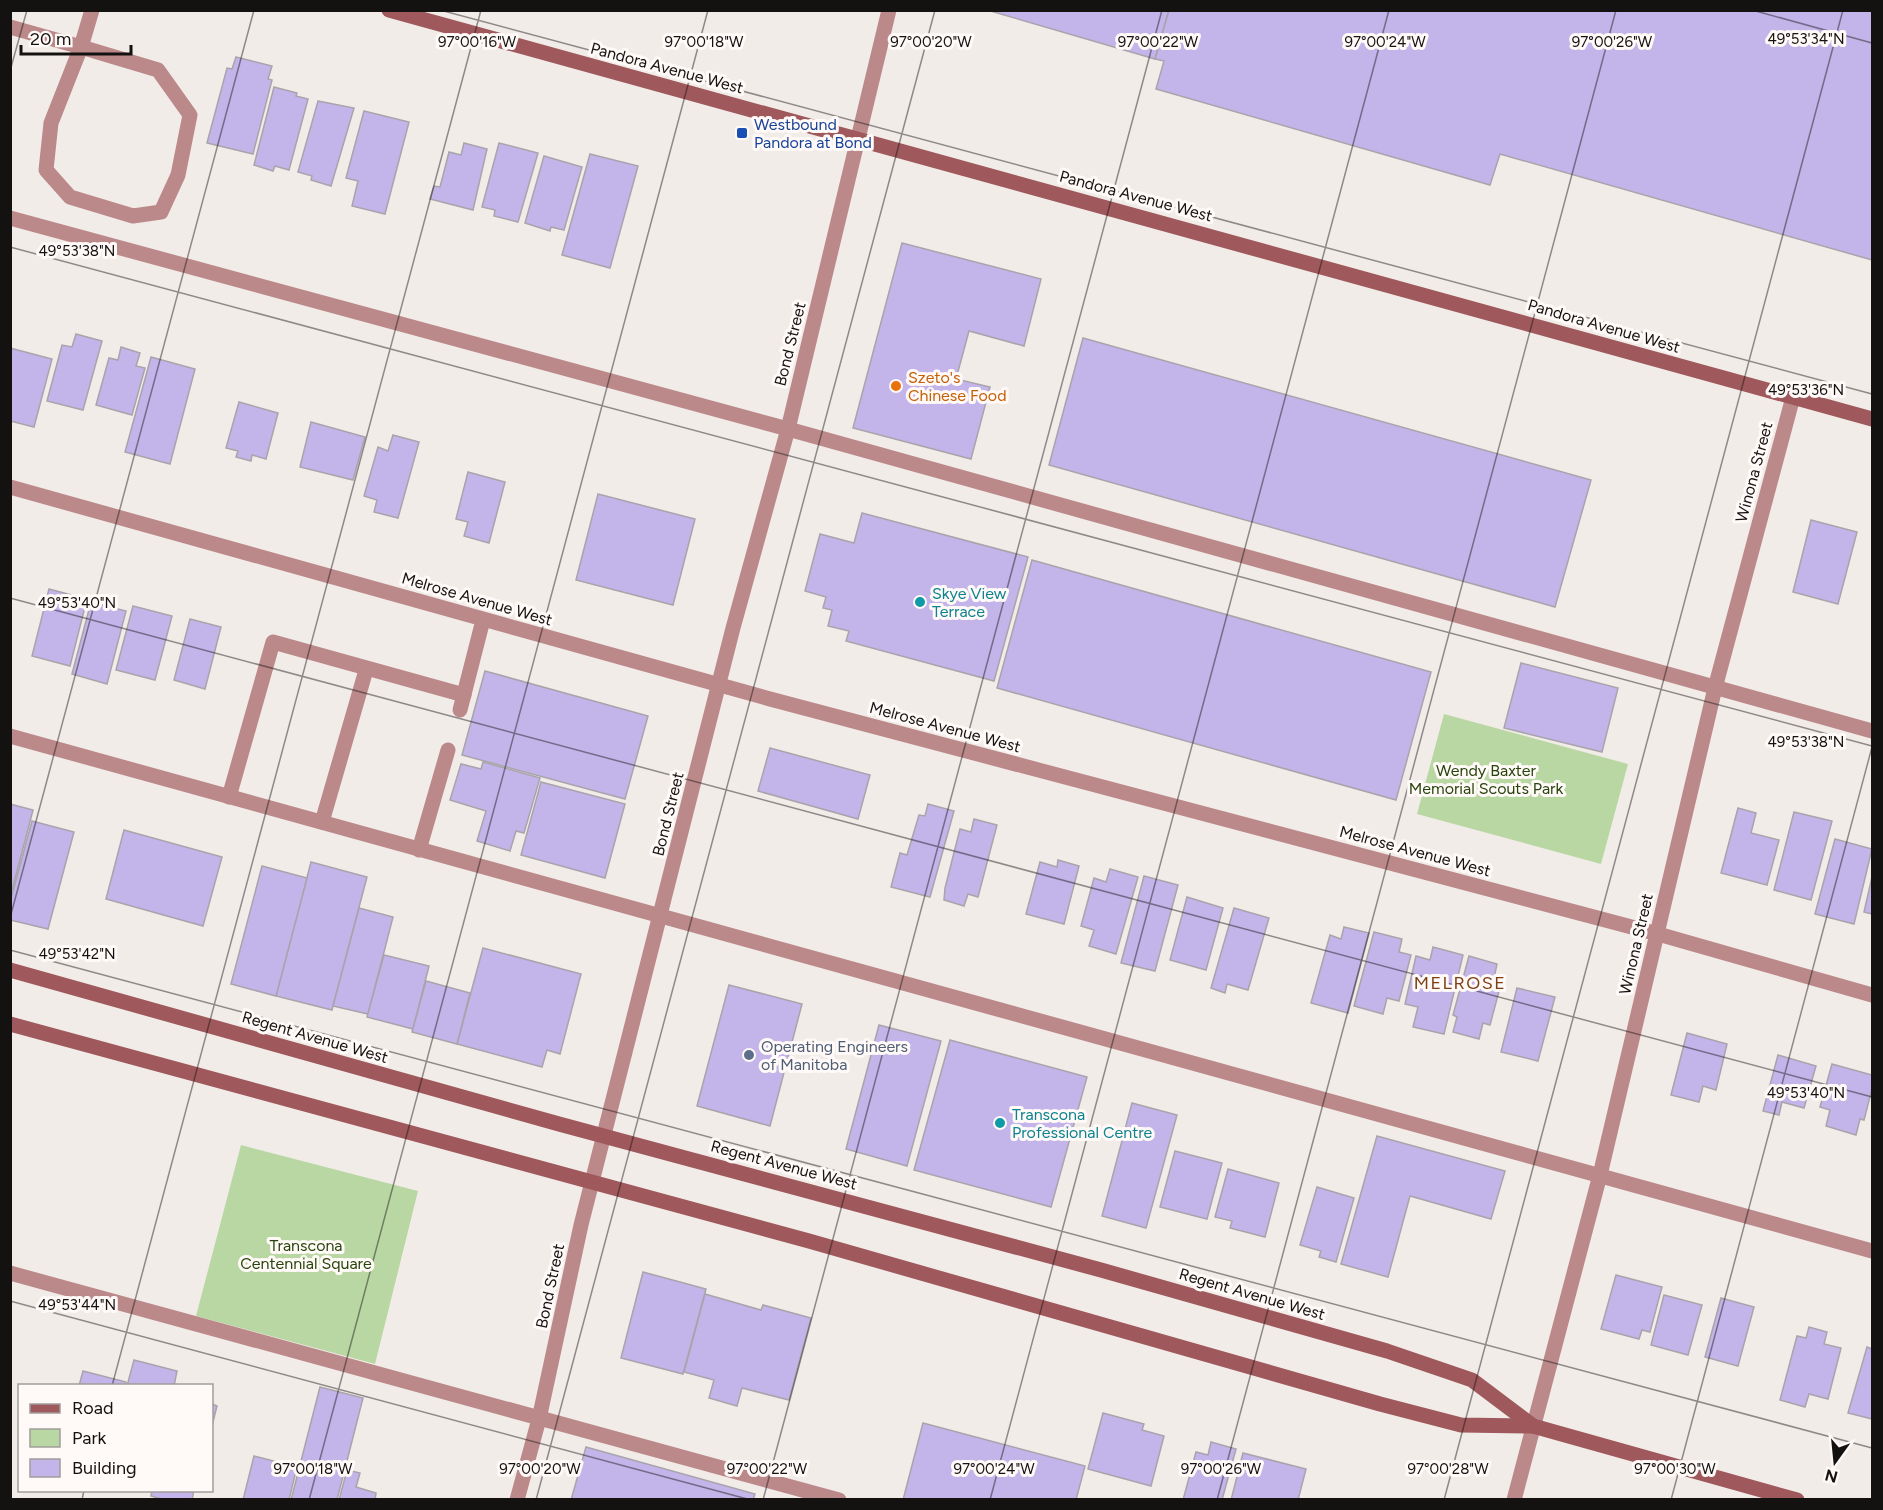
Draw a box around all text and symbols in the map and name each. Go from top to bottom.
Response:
scale bar [21,18,130,56]
text: 20 m [30,28,71,50]
text: 49°53'34"N [1767,30,1845,48]
text: 97°00'16"W [438,33,517,51]
text: 97°00'18"W [665,33,744,51]
text: 97°00'20"W [890,33,972,51]
text: 97°00'22"W [1118,33,1199,51]
text: 97°00'24"W [1344,33,1426,51]
text: 97°00'26"W [1572,33,1653,51]
street label: Pandora Avenue West [589,38,745,98]
place label: Westbound Pandora at Bond [754,115,872,152]
marker: Westbound Pandora at Bond [735,126,749,140]
street label: Pandora Avenue West [1058,166,1214,226]
text: 49°53'38"N [39,242,115,260]
street label: Pandora Avenue West [1526,295,1682,357]
street label: Bond Street [770,300,810,388]
place label: Szeto's Chinese Food [908,368,1007,405]
marker: Szeto's Chinese Food [889,379,903,393]
text: 49°53'36"N [1768,381,1844,399]
street label: Winona Street [1731,420,1777,524]
street label: Melrose Avenue West [400,568,554,630]
place label: Skye View Terrace [932,584,1007,621]
text: 49°53'40"N [38,594,116,612]
marker: Skye View Terrace [913,595,927,609]
street label: Melrose Avenue West [867,698,1023,756]
text: 49°53'38"N [1768,733,1844,751]
park label: Wendy Baxter Memorial Scouts Park [1409,761,1563,798]
street label: Bond Street [648,770,688,858]
street label: Melrose Avenue West [1337,822,1493,880]
street label: Winona Street [1615,892,1657,996]
text: 49°53'42"N [38,945,116,963]
district label: MELROSE [1414,972,1506,994]
street label: Regent Avenue West [240,1007,390,1067]
place label: Operating Engineers of Manitoba [761,1037,908,1074]
marker: Operating Engineers of Manitoba [742,1048,756,1062]
text: 49°53'40"N [1767,1084,1845,1102]
place label: Transcona Professional Centre [1012,1105,1153,1142]
marker: Transcona Professional Centre [993,1116,1007,1130]
street label: Regent Avenue West [709,1136,859,1194]
park label: Transcona Centennial Square [240,1236,372,1273]
street label: Bond Street [532,1242,568,1330]
street label: Regent Avenue West [1177,1264,1327,1324]
text: 49°53'44"N [38,1296,116,1314]
legend [18,1384,213,1492]
text: Road [72,1397,113,1419]
text: Park [72,1427,107,1449]
north arrow [1805,1432,1865,1492]
text: Building [72,1457,137,1479]
text: 97°00'18"W [274,1460,353,1478]
text: 97°00'20"W [499,1460,581,1478]
text: 97°00'22"W [727,1460,808,1478]
text: 97°00'24"W [953,1460,1035,1478]
text: 97°00'26"W [1181,1460,1262,1478]
text: 97°00'28"W [1407,1460,1489,1478]
text: 97°00'30"W [1634,1460,1716,1478]
text: N [1823,1465,1840,1487]

